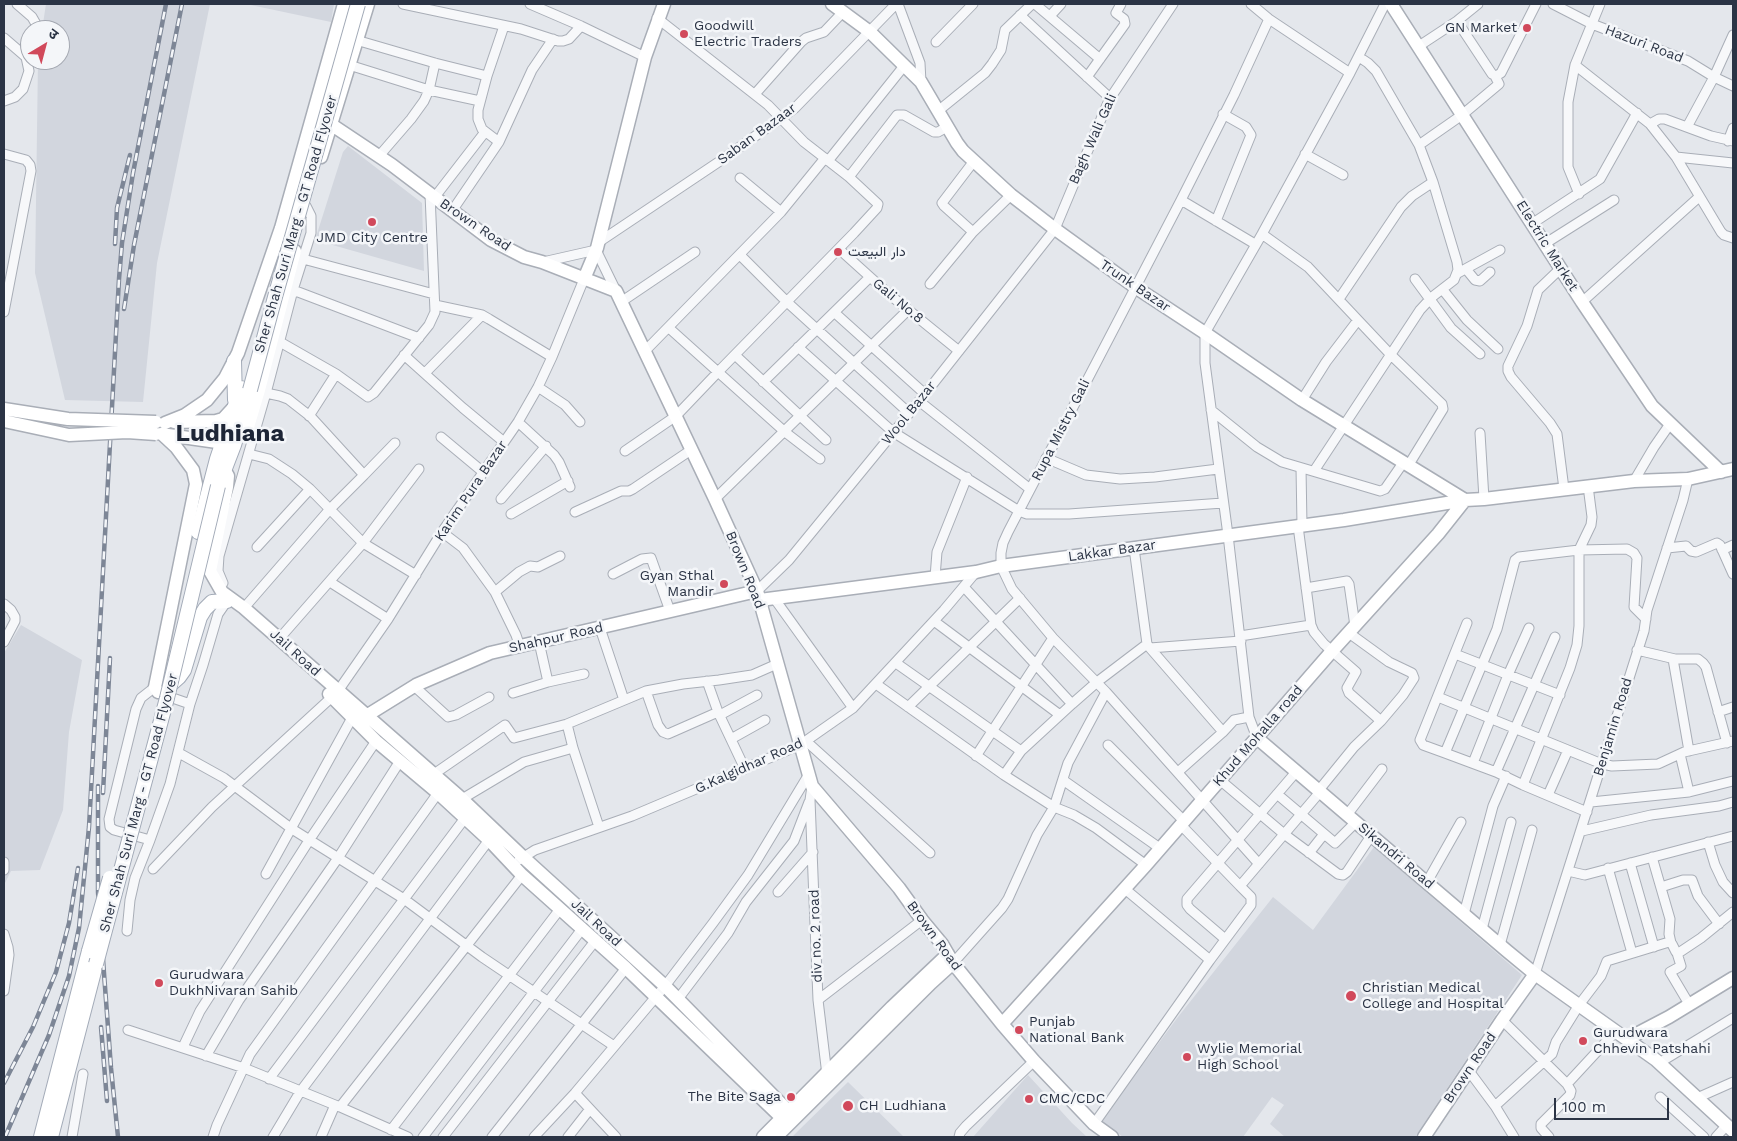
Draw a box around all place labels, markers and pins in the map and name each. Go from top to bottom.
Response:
place label: Goodwill Electric Traders [694,18,802,50]
place label: GN Market [1445,20,1517,36]
marker: GN Market [1521,22,1533,34]
marker: Goodwill Electric Traders [678,28,690,40]
marker: JMD City Centre [366,216,378,228]
place label: JMD City Centre [316,230,428,246]
place label: دار البیعت [848,244,906,260]
marker: دار البیعت [832,246,844,258]
place label: Gyan Sthal Mandir [640,568,714,600]
marker: Gyan Sthal Mandir [718,578,730,590]
place label: Gurudwara DukhNivaran Sahib [169,967,298,1000]
marker: Gurudwara DukhNivaran Sahib [153,977,165,989]
place label: Christian Medical College and Hospital [1362,980,1504,1012]
marker: Christian Medical College and Hospital [1344,989,1358,1003]
place label: Punjab National Bank [1029,1014,1124,1046]
marker: Punjab National Bank [1013,1024,1025,1036]
place label: Gurudwara Chhevin Patshahi [1593,1025,1711,1058]
marker: Gurudwara Chhevin Patshahi [1577,1035,1589,1047]
place label: Wylie Memorial High School [1197,1041,1302,1074]
marker: Wylie Memorial High School [1181,1051,1193,1063]
place label: The Bite Saga [688,1089,781,1105]
marker: The Bite Saga [785,1091,797,1103]
place label: CMC/CDC [1039,1091,1105,1107]
marker: CMC/CDC [1023,1093,1035,1105]
place label: CH Ludhiana [859,1098,946,1114]
marker: CH Ludhiana [841,1099,855,1113]

